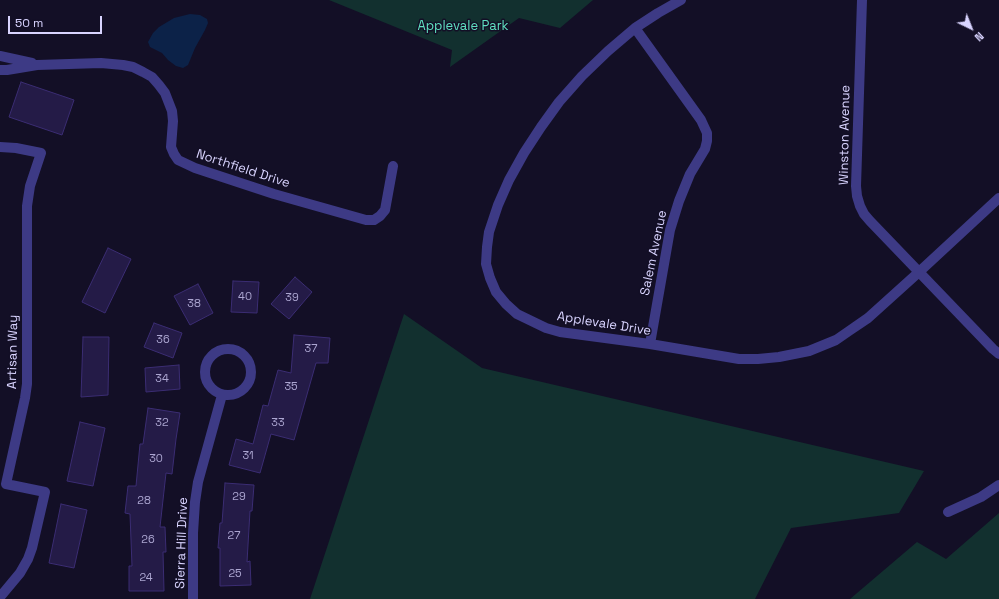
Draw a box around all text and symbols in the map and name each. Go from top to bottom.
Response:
scale bar [10,8,104,34]
north arrow [951,8,991,48]
text: 50 m [15,15,43,31]
park label: Applevale Park [417,18,509,34]
text: N [972,29,987,44]
street label: Winston Avenue [836,85,854,185]
street label: Northfield Drive [194,146,292,192]
street label: Salem Avenue [637,209,671,297]
house number: 40 [238,290,252,304]
house number: 39 [285,291,299,305]
house number: 38 [187,297,201,311]
street label: Applevale Drive [556,309,652,339]
street label: Artisan Way [5,315,21,389]
house number: 36 [156,333,170,347]
house number: 37 [305,342,317,356]
house number: 34 [155,372,169,386]
house number: 35 [284,380,298,394]
house number: 32 [155,416,169,430]
house number: 33 [271,416,285,430]
house number: 31 [242,449,254,463]
house number: 30 [149,452,163,466]
house number: 29 [232,490,246,504]
house number: 28 [137,494,151,508]
street label: Sierra Hill Drive [173,497,191,589]
house number: 27 [228,529,240,543]
house number: 26 [141,533,155,547]
house number: 25 [228,567,242,581]
house number: 24 [139,571,153,585]

